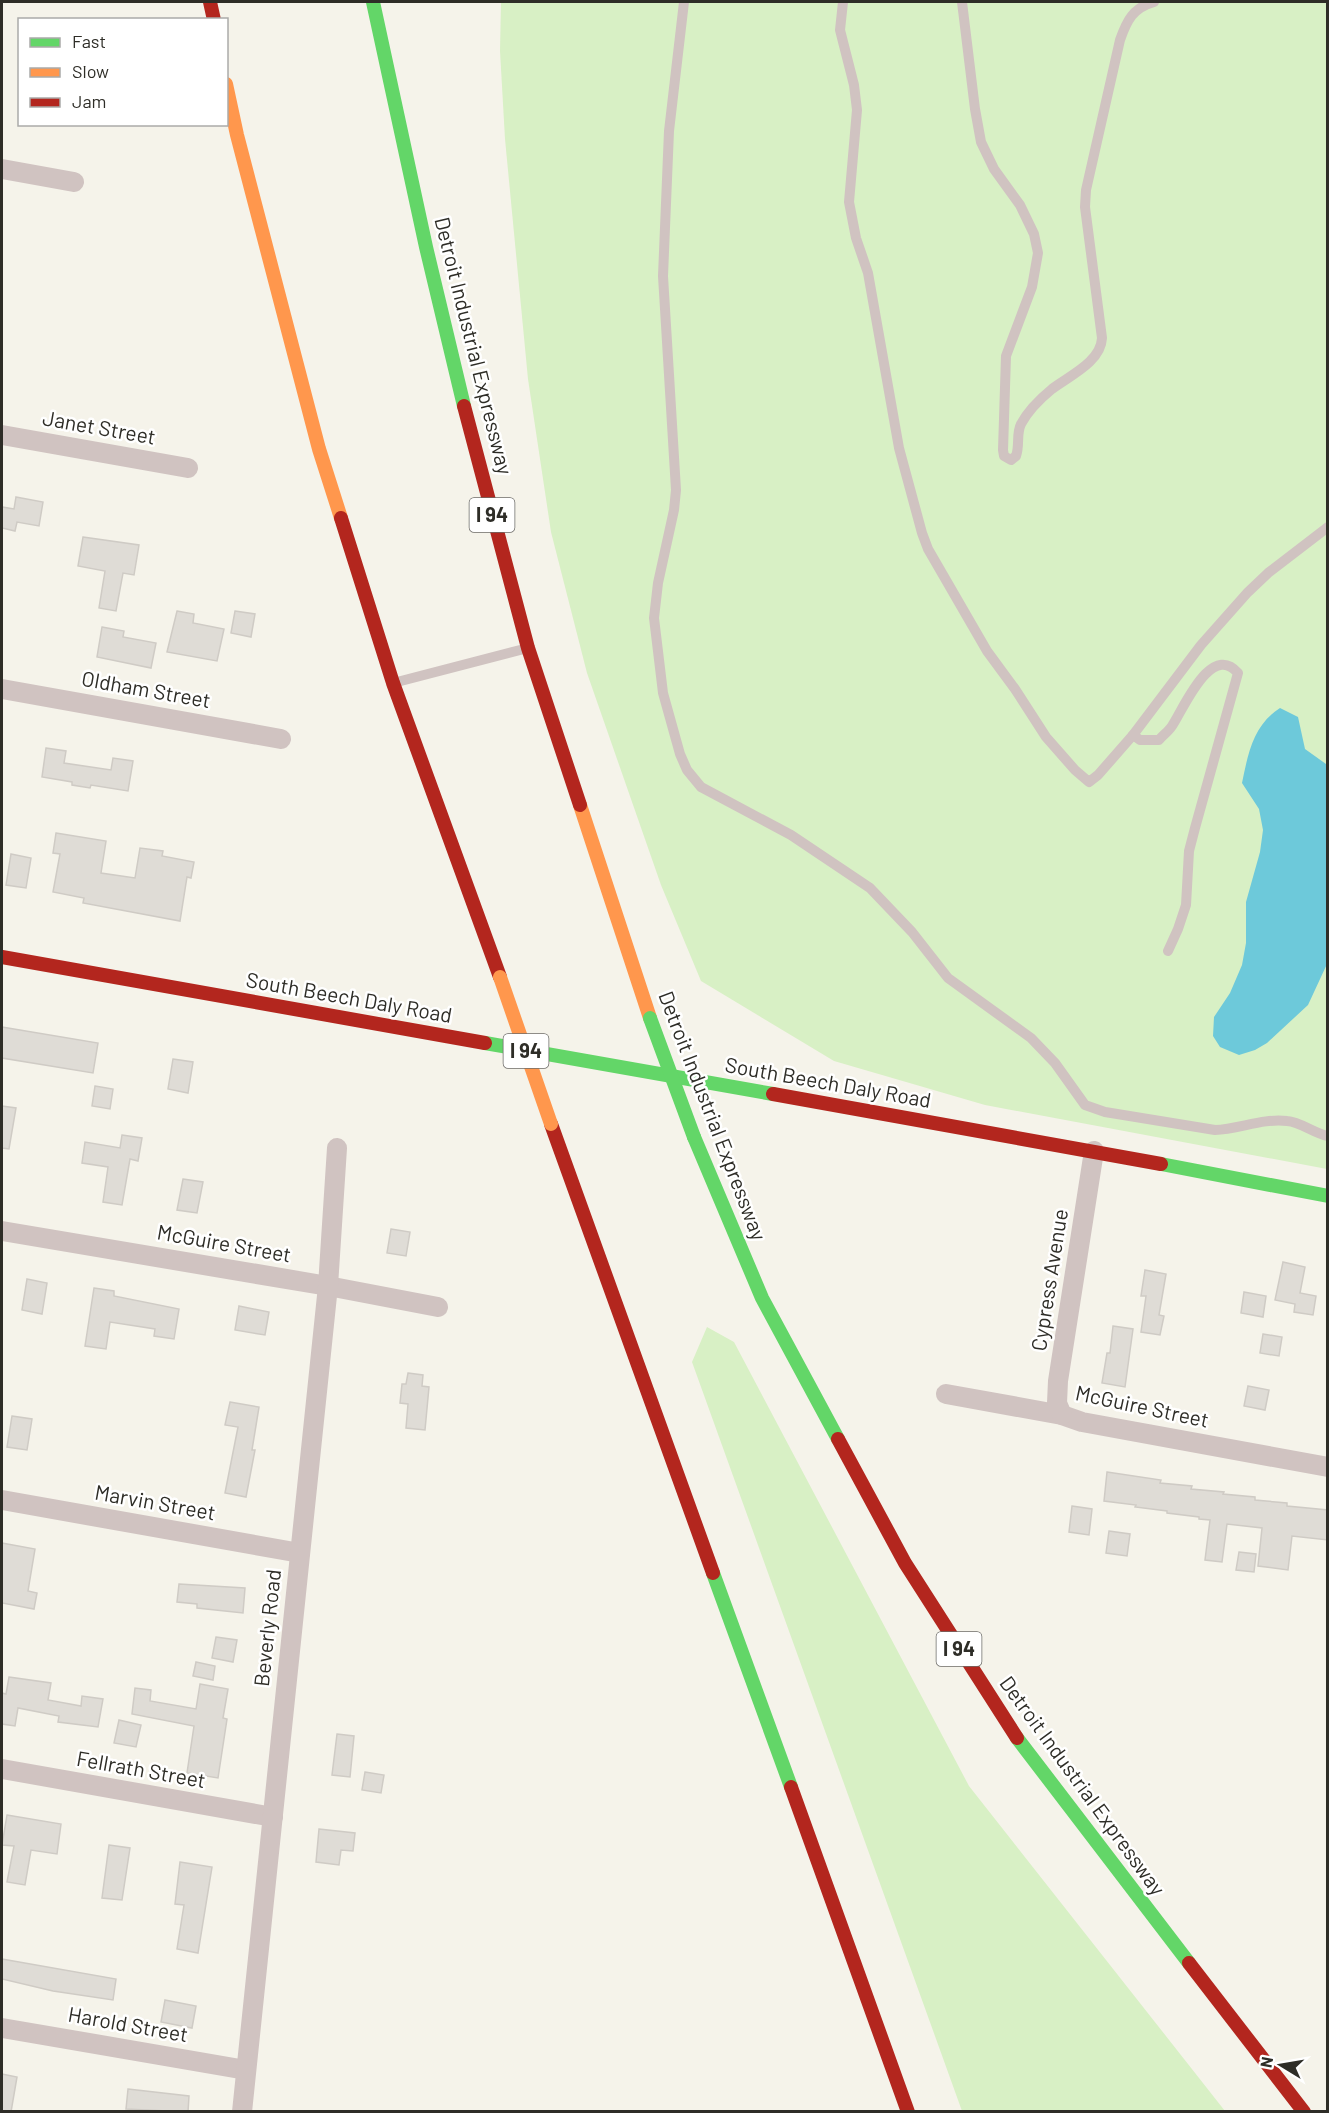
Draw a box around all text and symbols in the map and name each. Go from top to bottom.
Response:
legend [18,18,228,126]
text: Fast [72,30,106,52]
text: Slow [72,60,109,82]
text: Jam [72,90,106,112]
street label: Detroit Industrial Expressway [430,214,519,478]
street label: Janet Street [41,404,158,449]
road number: I 94 [470,498,514,532]
street label: Oldham Street [80,665,213,712]
street label: South Beech Daly Road [244,966,454,1027]
street label: Detroit Industrial Expressway [654,987,773,1244]
road number: I 94 [504,1034,548,1068]
street label: South Beech Daly Road [723,1051,933,1112]
street label: Cypress Avenue [1025,1207,1072,1353]
street label: McGuire Street [155,1218,293,1267]
street label: McGuire Street [1073,1379,1211,1432]
street label: Marvin Street [93,1479,218,1524]
street label: Beverly Road [248,1568,285,1688]
road number: I 94 [936,1632,982,1666]
street label: Detroit Industrial Expressway [995,1671,1171,1900]
street label: Fellrath Street [75,1745,208,1792]
street label: Harold Street [66,2001,190,2046]
north arrow [1251,2035,1311,2095]
text: N [1255,2055,1276,2069]

